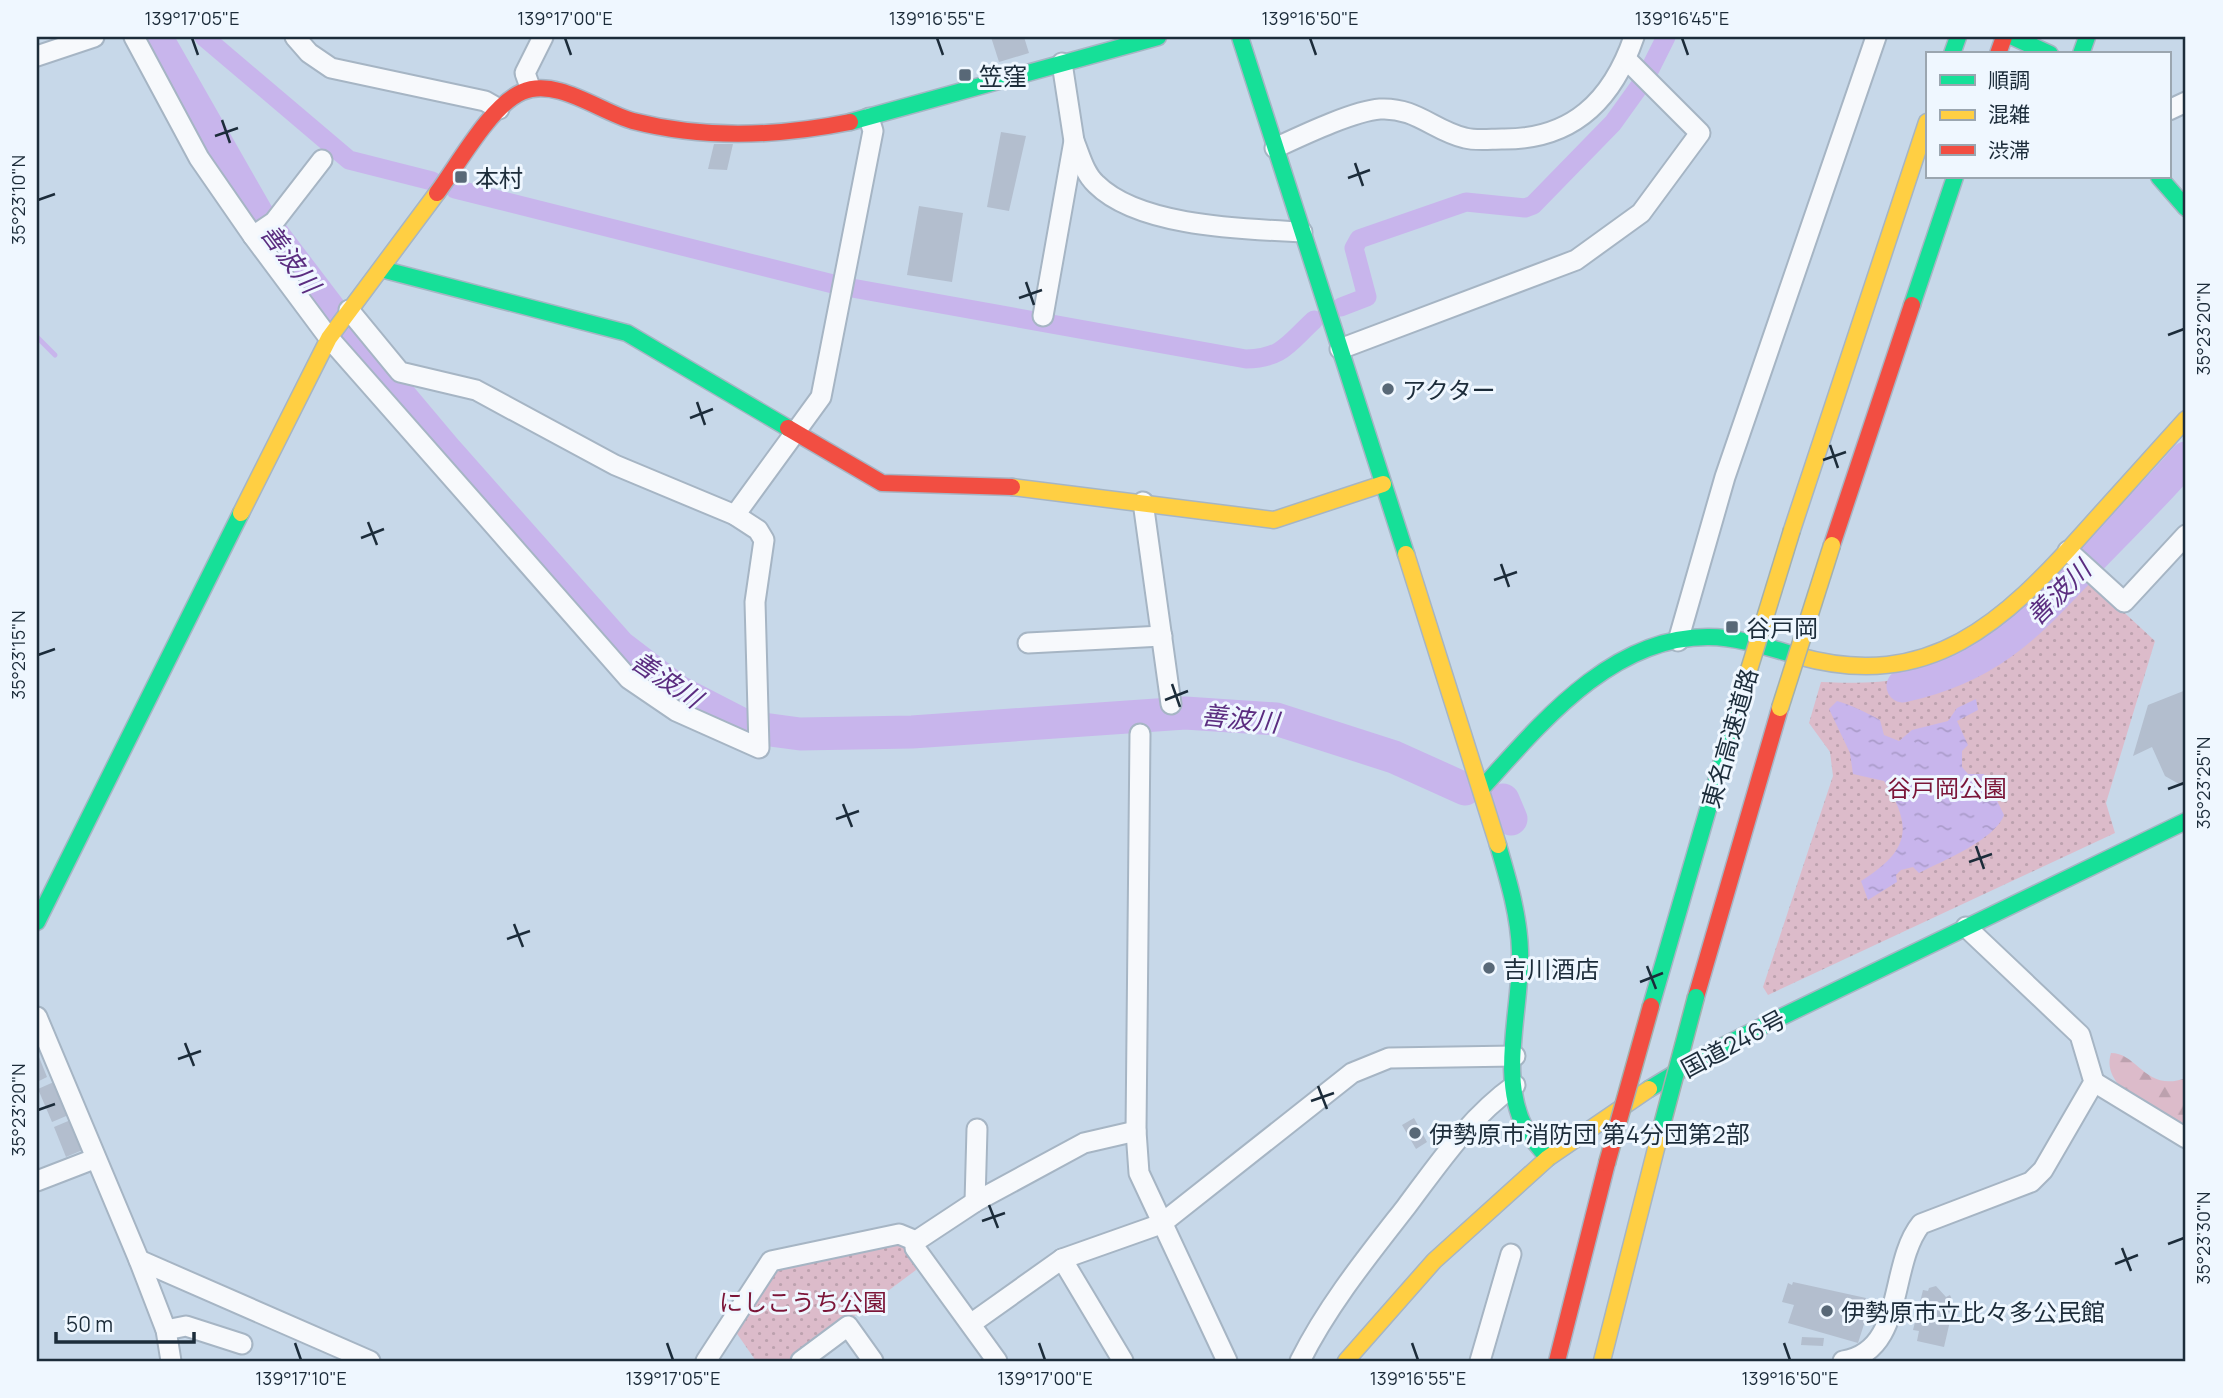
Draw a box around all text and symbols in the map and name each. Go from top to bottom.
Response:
text: 139°17'05"E [145,6,239,30]
text: 139°17'00"E [517,6,613,30]
text: 139°16'55"E [889,6,985,30]
text: 139°16'50"E [1262,6,1358,30]
text: 139°16'45"E [1635,6,1729,30]
legend [1926,52,2170,178]
place label: 笠窪 [979,59,1027,92]
text: 順調 [1988,66,2030,94]
marker: 笠窪 [957,67,973,83]
text: 混雑 [1988,100,2030,128]
text: 渋滞 [1988,136,2030,164]
text: 35°23'10"N [6,155,30,245]
place label: 本村 [475,161,523,194]
marker: 本村 [453,169,469,185]
water label: 善波川 [253,216,331,302]
text: 35°23'20"N [2191,282,2215,376]
place label: アクター [1402,373,1496,406]
marker: アクター [1380,381,1396,397]
water label: 善波川 [2018,550,2100,632]
text: 35°23'15"N [6,610,30,700]
place label: 谷戸岡 [1746,611,1818,644]
marker: 谷戸岡 [1724,619,1740,635]
water label: 善波川 [625,642,712,717]
street label: 東名高速道路 [1693,664,1765,812]
water label: 善波川 [1199,696,1284,740]
text: 35°23'25"N [2191,737,2215,829]
park label: 谷戸岡公園 [1887,771,2007,804]
place label: 吉川酒店 [1503,952,1599,985]
marker: 吉川酒店 [1481,960,1497,976]
street label: 国道246号 [1675,1002,1791,1084]
text: 35°23'20"N [6,1063,30,1157]
place label: 伊勢原市消防団 第4分団第2部 [1429,1117,1750,1150]
marker: 伊勢原市消防団 第4分団第2部 [1407,1125,1423,1141]
text: 35°23'30"N [2191,1192,2215,1284]
park label: にしこうち公園 [719,1285,887,1318]
place label: 伊勢原市立比々多公民館 [1841,1295,2105,1328]
scale bar [56,1300,194,1344]
marker: 伊勢原市立比々多公民館 [1819,1303,1835,1319]
text: 50 m [66,1310,113,1338]
text: 139°17'10"E [255,1366,347,1390]
text: 139°17'05"E [626,1366,720,1390]
text: 139°17'00"E [997,1366,1093,1390]
text: 139°16'55"E [1370,1366,1466,1390]
text: 139°16'50"E [1742,1366,1838,1390]

